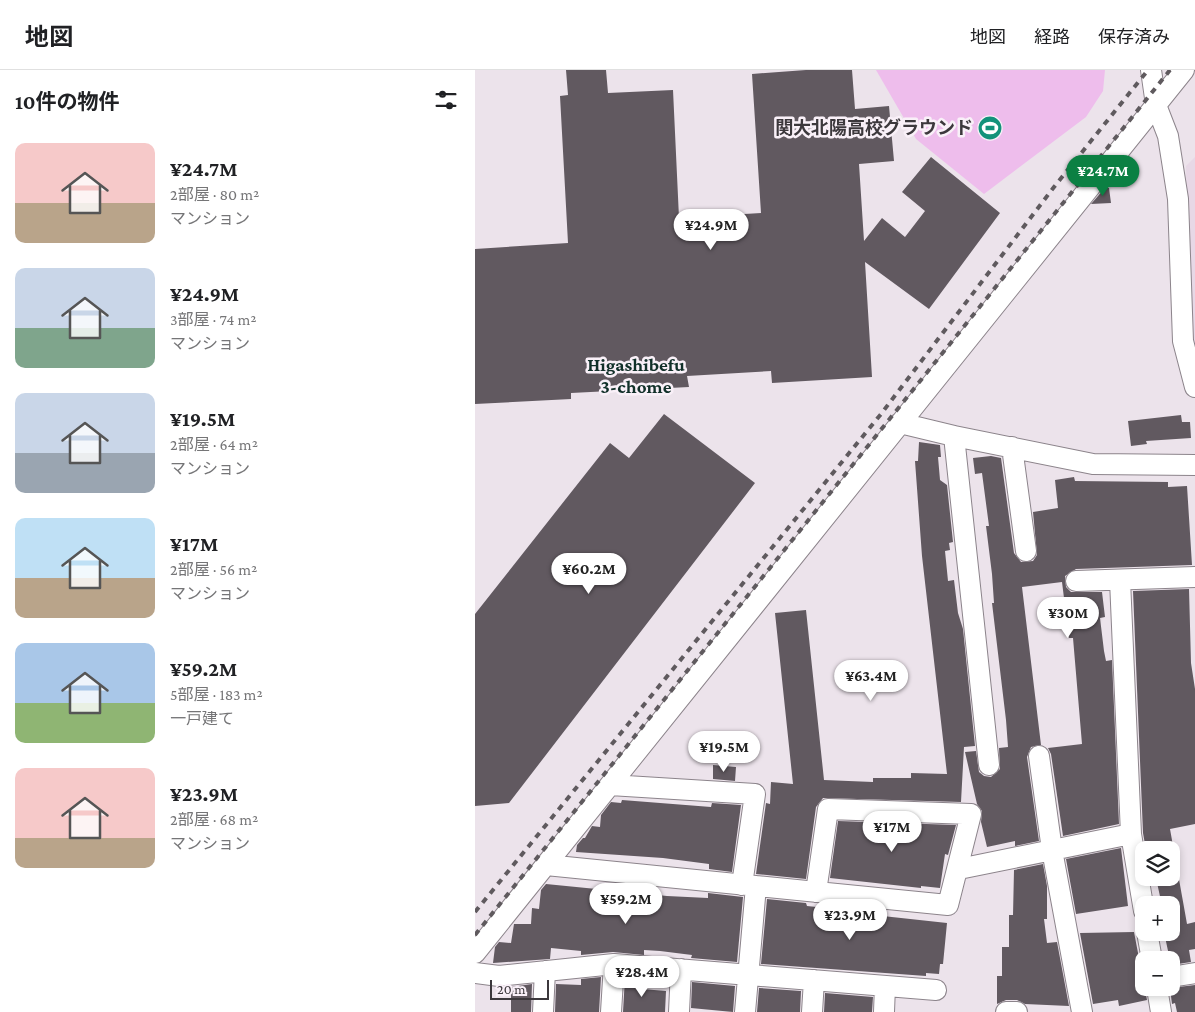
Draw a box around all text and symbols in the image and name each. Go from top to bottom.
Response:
text: 地図 [25,23,73,50]
text: 地図 [970,27,1006,47]
text: 経路 [1034,27,1070,47]
text: 保存済み [1098,27,1170,47]
icon: filters [432,86,460,114]
text: 10件の物件 [15,90,120,114]
sports icon: 関大北陽高校グラウンド [977,115,1003,141]
place label: 関大北陽高校グラウンド [775,118,973,138]
pin: ¥24.7M [1062,154,1144,197]
text: ¥24.7M [170,157,237,181]
text: ¥24.7M [1077,162,1129,179]
icon: home [55,163,115,223]
text: 2部屋 · 80 m² [170,186,259,203]
pin: ¥24.9M [670,208,752,251]
text: マンション [170,210,250,227]
text: ¥24.9M [685,216,737,233]
text: ¥24.9M [170,282,239,306]
icon: home [55,288,115,348]
text: 3部屋 · 74 m² [170,311,257,328]
text: マンション [170,335,250,352]
district label: Higashibefu 3-chome [587,354,685,397]
text: ¥19.5M [170,407,235,431]
icon: home [55,413,115,473]
text: 2部屋 · 64 m² [170,436,258,453]
text: マンション [170,460,250,477]
text: ¥17M [170,532,218,556]
icon: home [55,538,115,598]
pin: ¥60.2M [548,552,630,595]
text: ¥60.2M [562,560,616,577]
text: 2部屋 · 56 m² [170,561,257,578]
text: マンション [170,585,250,602]
pin: ¥30M [1038,596,1098,639]
text: ¥30M [1048,604,1088,621]
text: ¥59.2M [170,657,237,681]
pin: ¥63.4M [830,660,912,702]
icon: home [55,663,115,723]
text: ¥63.4M [845,667,897,684]
text: 5部屋 · 183 m² [170,686,263,703]
text: 一戸建て [170,710,234,727]
pin: ¥19.5M [683,730,765,773]
text: ¥19.5M [699,738,749,755]
text: ¥23.9M [170,782,238,806]
icon: home [55,788,115,848]
pin: ¥17M [862,810,922,853]
text: 2部屋 · 68 m² [170,811,258,828]
text: ¥17M [874,818,910,835]
text: マンション [170,835,250,852]
map controls [1135,841,1180,996]
button: layers [1135,841,1180,886]
pin: ¥59.2M [585,882,667,925]
text: ¥59.2M [600,890,652,907]
button: + [1135,896,1180,941]
pin: ¥23.9M [809,898,891,941]
text: ¥23.9M [824,906,876,923]
button: − [1135,951,1180,996]
pin: ¥28.4M [601,956,683,998]
text: ¥28.4M [615,963,669,980]
scale bar [490,977,549,1000]
text: 20 m [497,981,525,997]

